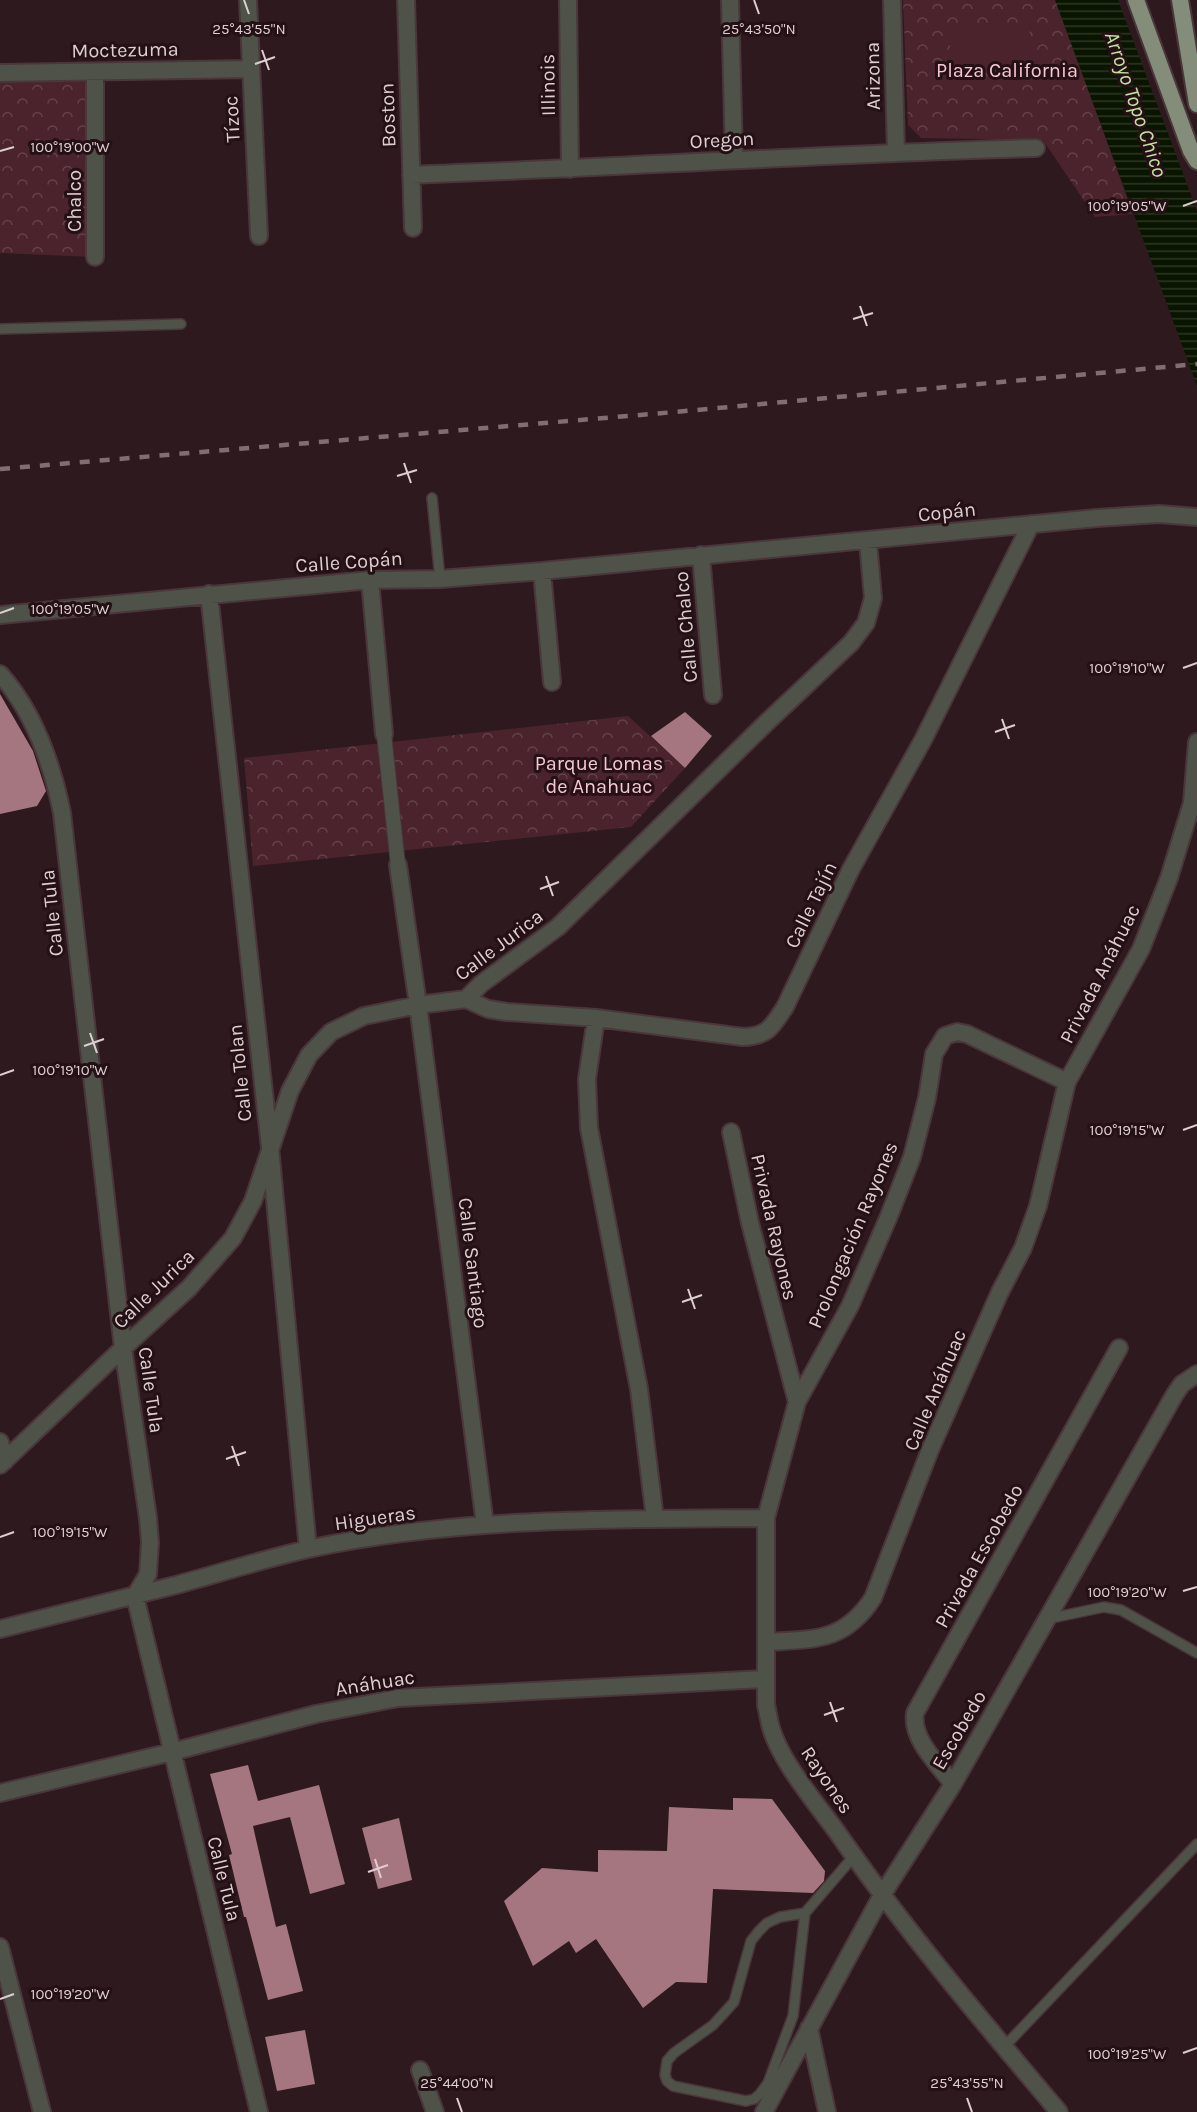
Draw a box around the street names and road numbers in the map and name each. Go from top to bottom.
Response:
street label: Moctezuma [71,38,179,62]
street label: Arizona [861,42,885,110]
street label: Illinois [536,54,560,116]
street label: Boston [375,82,401,148]
street label: Tízoc [219,95,245,143]
street label: Oregon [689,127,755,153]
street label: Chalco [63,170,86,232]
street label: Copán [917,498,977,526]
street label: Calle Copán [295,547,403,577]
street label: Calle Chalco [670,570,702,684]
street label: Calle Tajín [780,858,842,952]
street label: Calle Tula [36,869,68,957]
street label: Privada Anáhuac [1055,901,1145,1047]
street label: Calle Jurica [450,904,548,986]
street label: Calle Tolan [223,1023,257,1123]
street label: Prolongación Rayones [803,1138,903,1332]
street label: Privada Rayones [746,1152,802,1302]
street label: Calle Santiago [454,1196,492,1330]
street label: Calle Jurica [109,1245,199,1333]
street label: Calle Anáhuac [899,1326,971,1454]
street label: Calle Tula [134,1345,168,1435]
street label: Privada Escobedo [930,1480,1028,1632]
street label: Higueras [333,1501,417,1535]
street label: Anáhuac [334,1665,416,1701]
street label: Escobedo [927,1686,991,1774]
street label: Rayones [796,1742,858,1818]
street label: Calle Tula [202,1834,246,1924]

